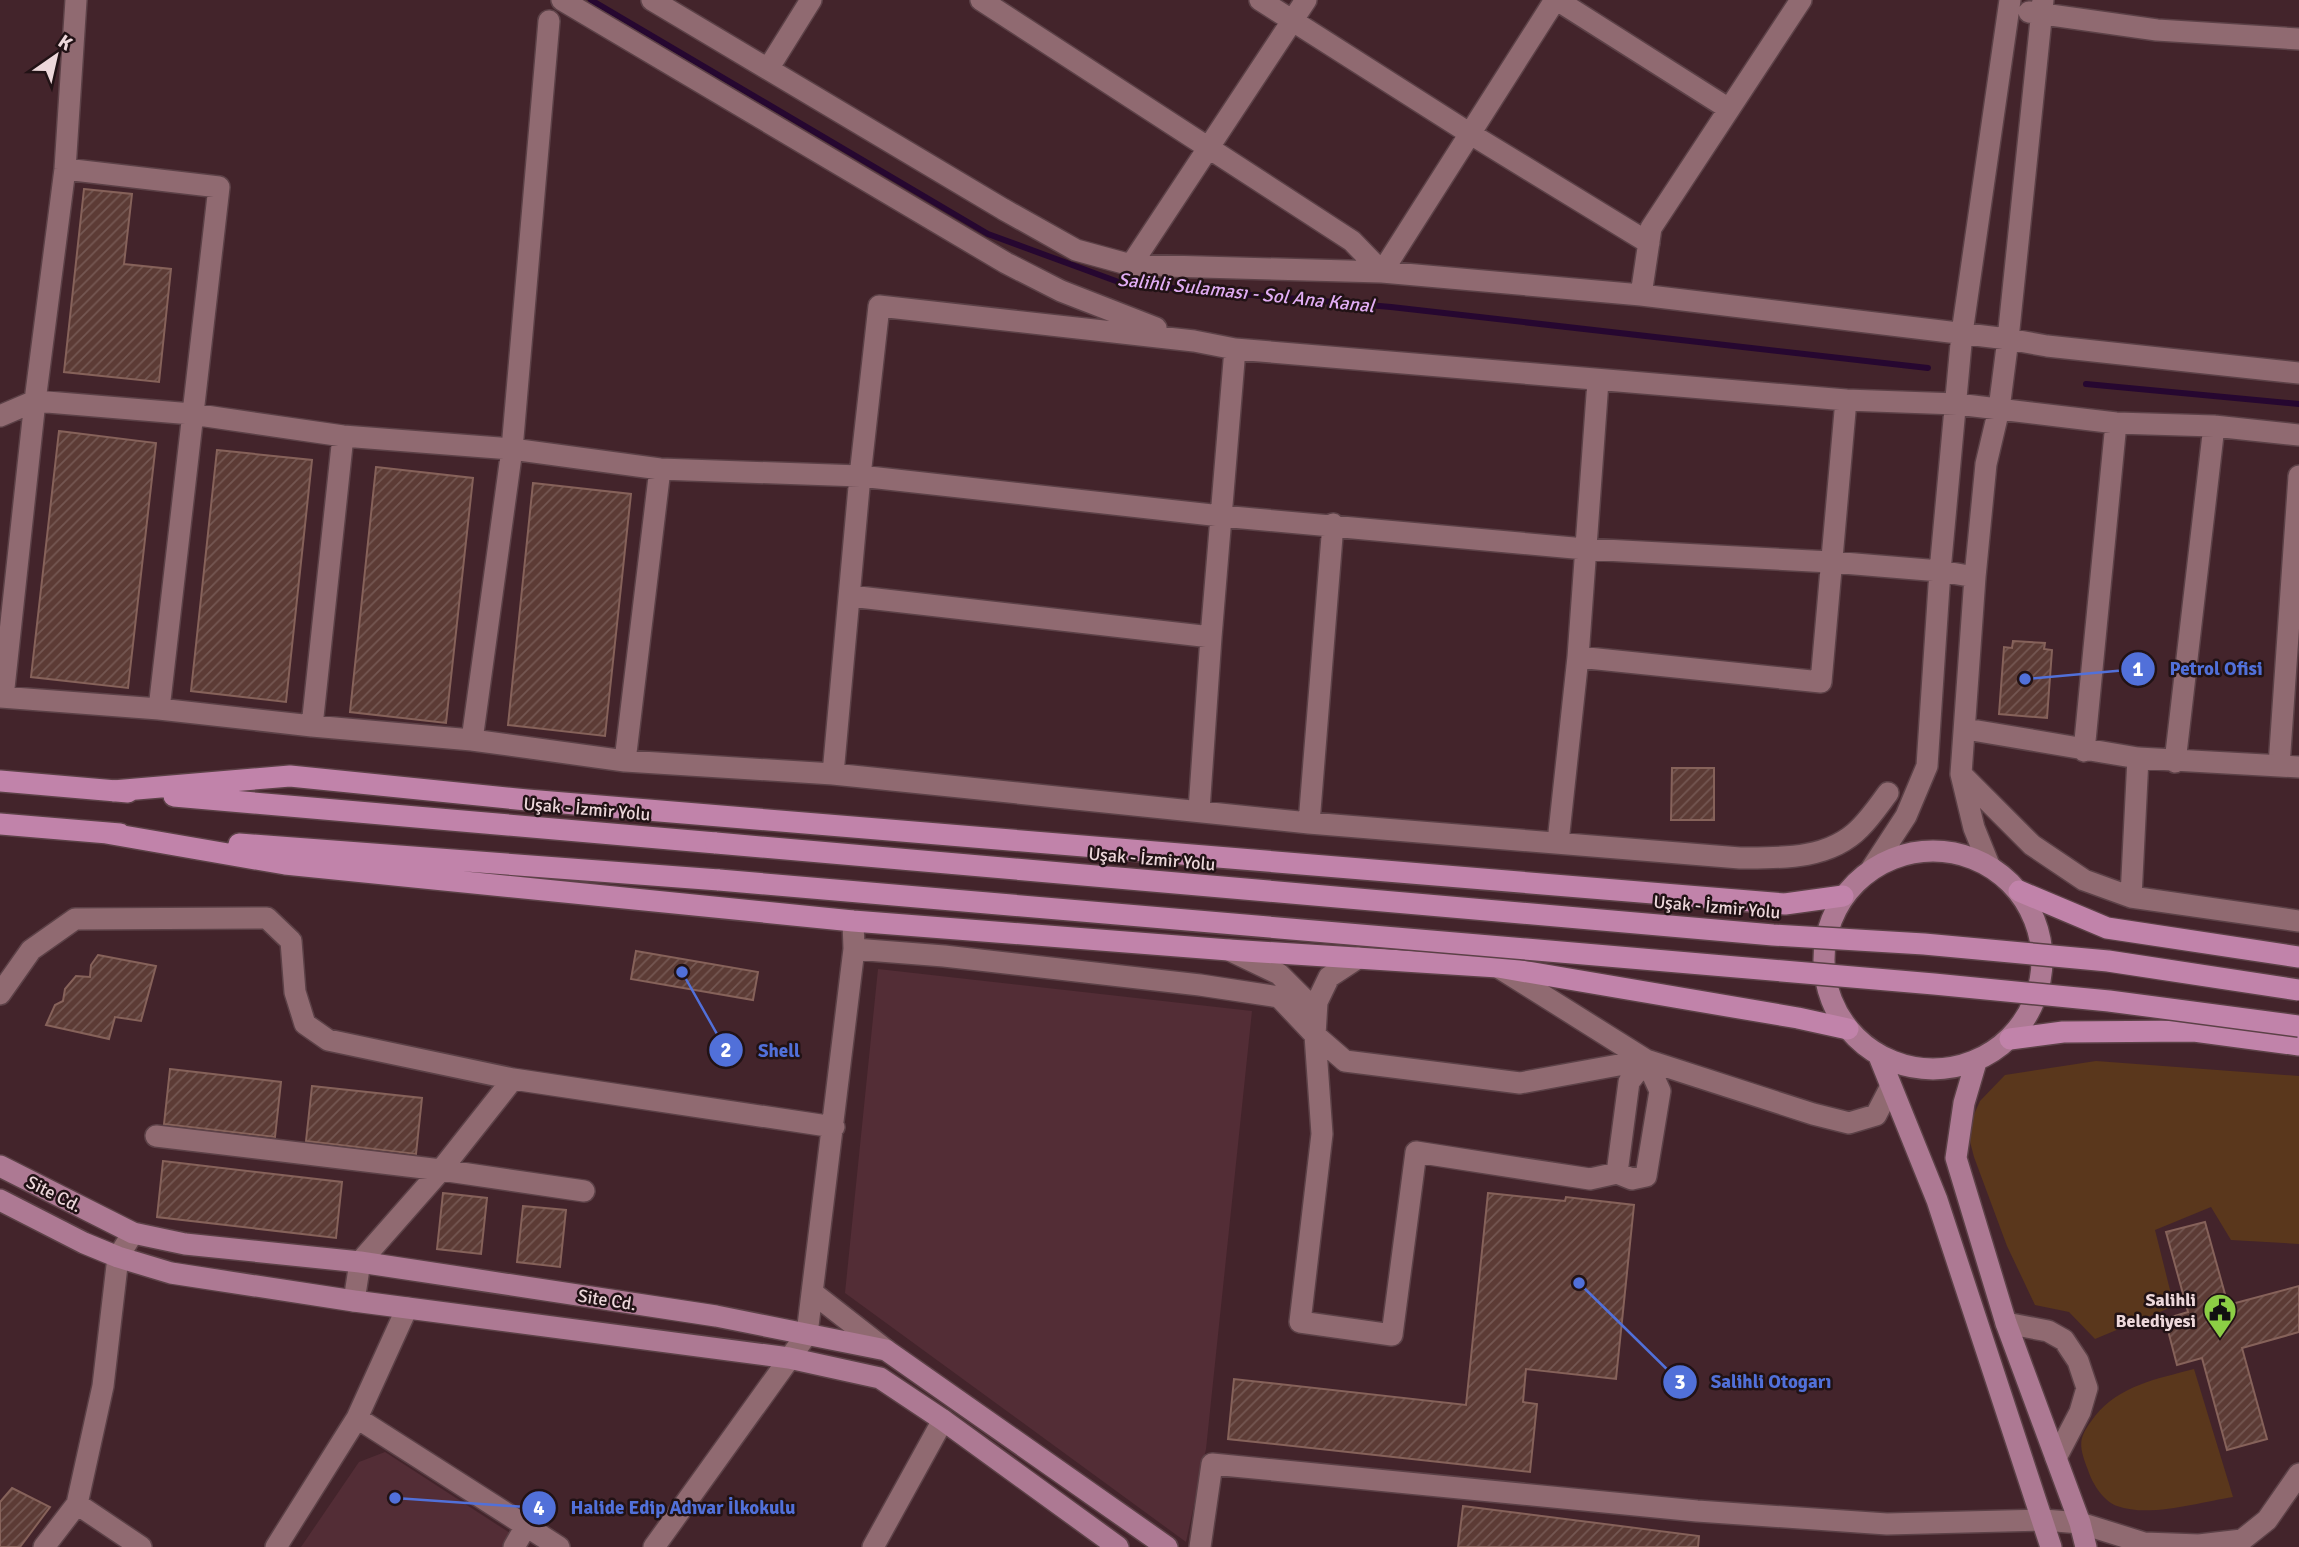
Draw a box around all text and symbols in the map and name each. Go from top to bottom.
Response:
north arrow [21,21,91,91]
text: K [53,29,77,56]
water label: Salihli Sulaması - Sol Ana Kanal [1116,268,1377,319]
callout: Petrol Ofisi [2121,649,2277,689]
text: 1 [2132,656,2144,682]
text: Petrol Ofisi [2169,657,2263,681]
street label: Uşak - İzmir Yolu [523,792,651,826]
street label: Uşak - İzmir Yolu [1088,842,1216,876]
street label: Uşak - İzmir Yolu [1653,890,1781,924]
callout: Shell [709,1030,814,1070]
text: 2 [720,1037,732,1063]
text: Shell [758,1039,800,1063]
street label: Site Cd. [23,1171,85,1217]
street label: Site Cd. [576,1285,638,1315]
place label: Salihli Belediyesi [2116,1289,2196,1332]
public building icon: Salihli Belediyesi [2201,1291,2239,1340]
callout: Salihli Otogarı [1662,1362,1846,1402]
text: 3 [1674,1369,1686,1395]
text: Salihli Otogarı [1711,1370,1831,1394]
callout: Halide Edip Adıvar İlkokulu [521,1488,809,1528]
text: 4 [533,1495,545,1521]
text: Halide Edip Adıvar İlkokulu [571,1496,795,1520]

